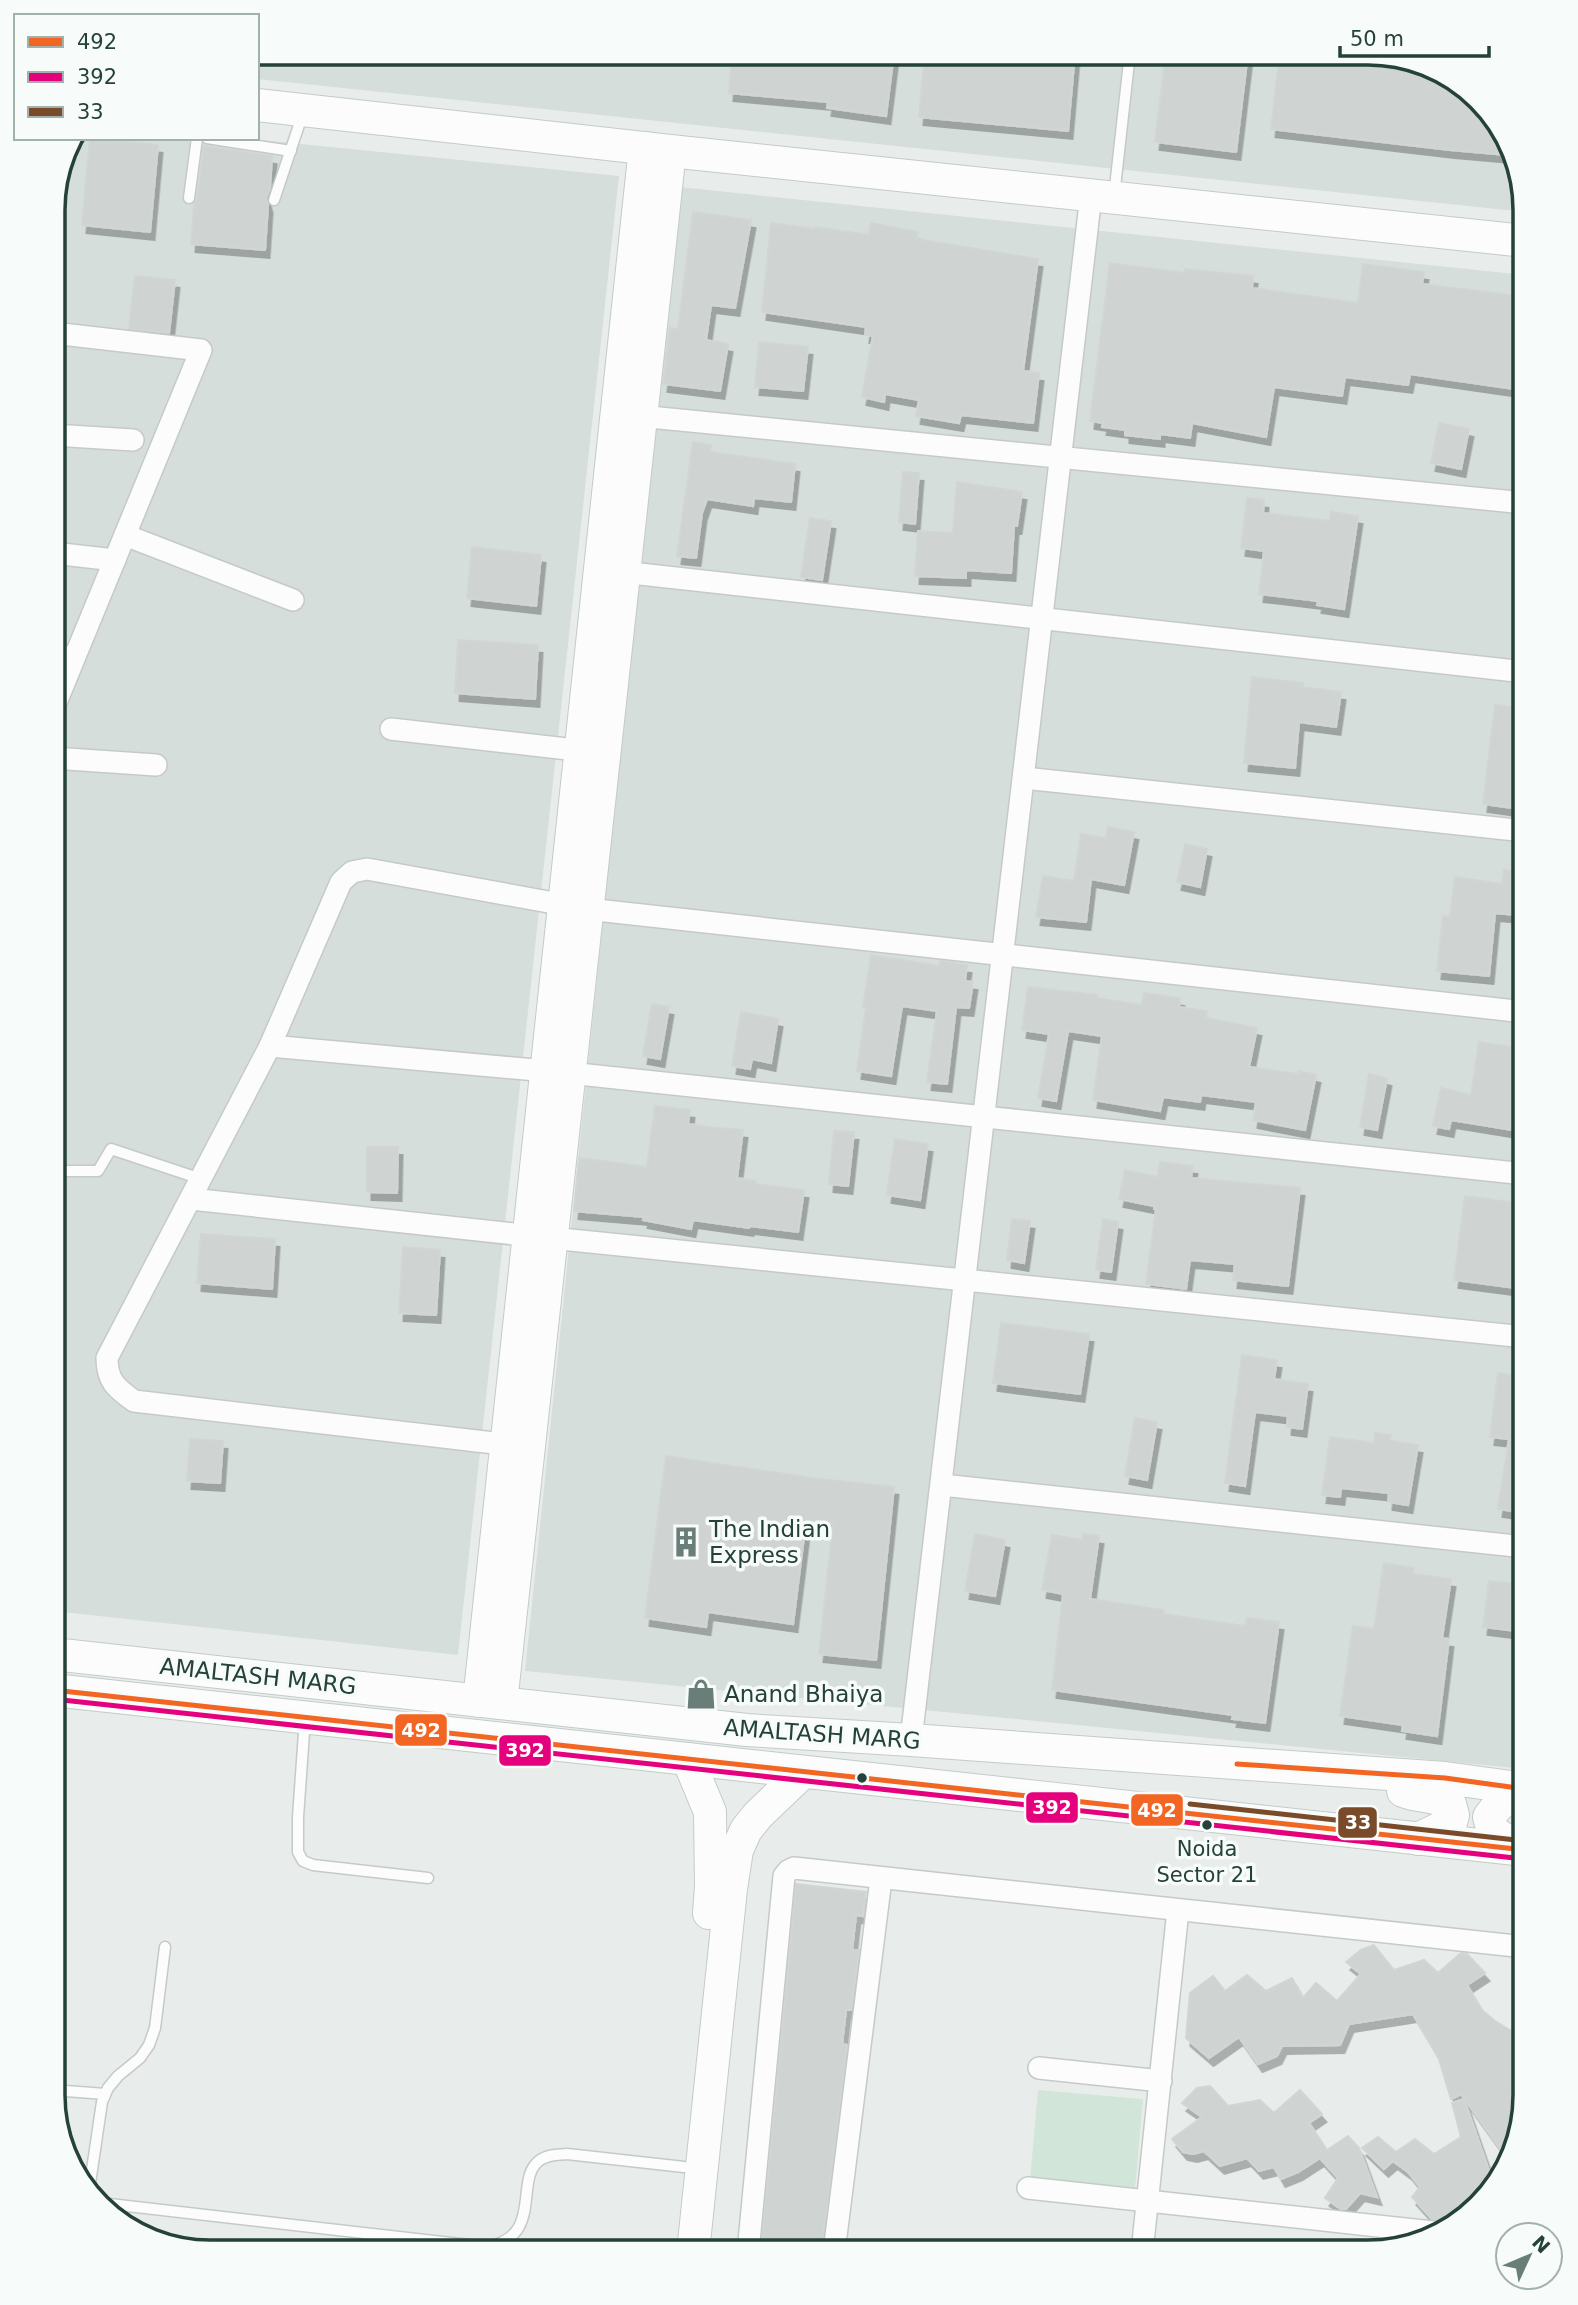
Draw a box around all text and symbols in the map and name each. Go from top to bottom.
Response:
legend [14,14,259,140]
scale bar [1340,14,1489,58]
text: 50 m [1350,27,1404,51]
text: 492 [77,30,117,54]
text: 392 [77,65,117,89]
text: 33 [77,100,104,124]
place label: The Indian Express [708,1516,830,1568]
building icon: The Indian Express [669,1525,703,1559]
street label: AMALTASH MARG [158,1653,358,1699]
shop icon: Anand Bhaiya [684,1677,718,1711]
place label: Anand Bhaiya [724,1681,883,1707]
line badge: 492 [394,1713,448,1747]
street label: AMALTASH MARG [723,1714,921,1754]
text: 492 [401,1719,441,1741]
line badge: 392 [498,1734,552,1767]
text: 392 [505,1739,545,1761]
unlabelled marker [855,1771,869,1785]
line badge: 392 [1025,1791,1079,1824]
line badge: 492 [1130,1793,1184,1827]
text: 392 [1032,1796,1072,1818]
text: 492 [1137,1799,1177,1821]
line badge: 33 [1337,1806,1378,1839]
text: 33 [1345,1811,1371,1833]
marker: Noida Sector 21 [1200,1818,1214,1832]
place label: Noida Sector 21 [1157,1837,1257,1887]
north arrow [1494,2221,1564,2291]
text: N [1528,2231,1555,2258]

